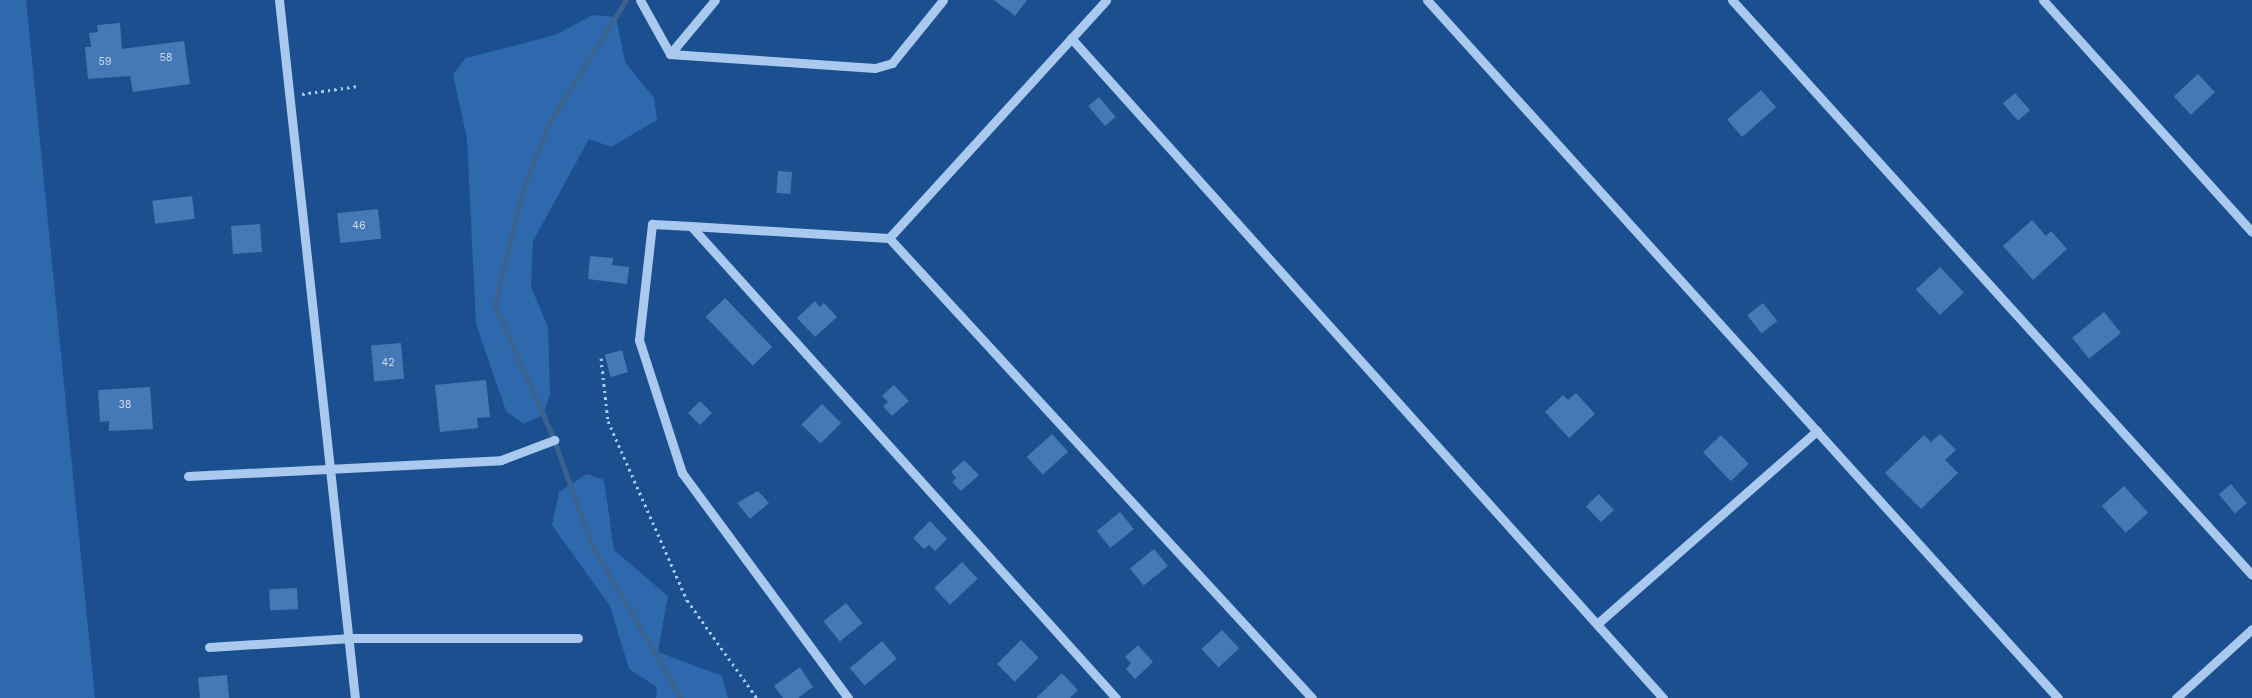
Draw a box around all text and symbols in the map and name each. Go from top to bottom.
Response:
house number: 58 [159,51,173,65]
house number: 59 [98,55,112,69]
house number: 46 [352,219,366,233]
house number: 42 [381,356,395,370]
house number: 38 [118,398,132,412]

